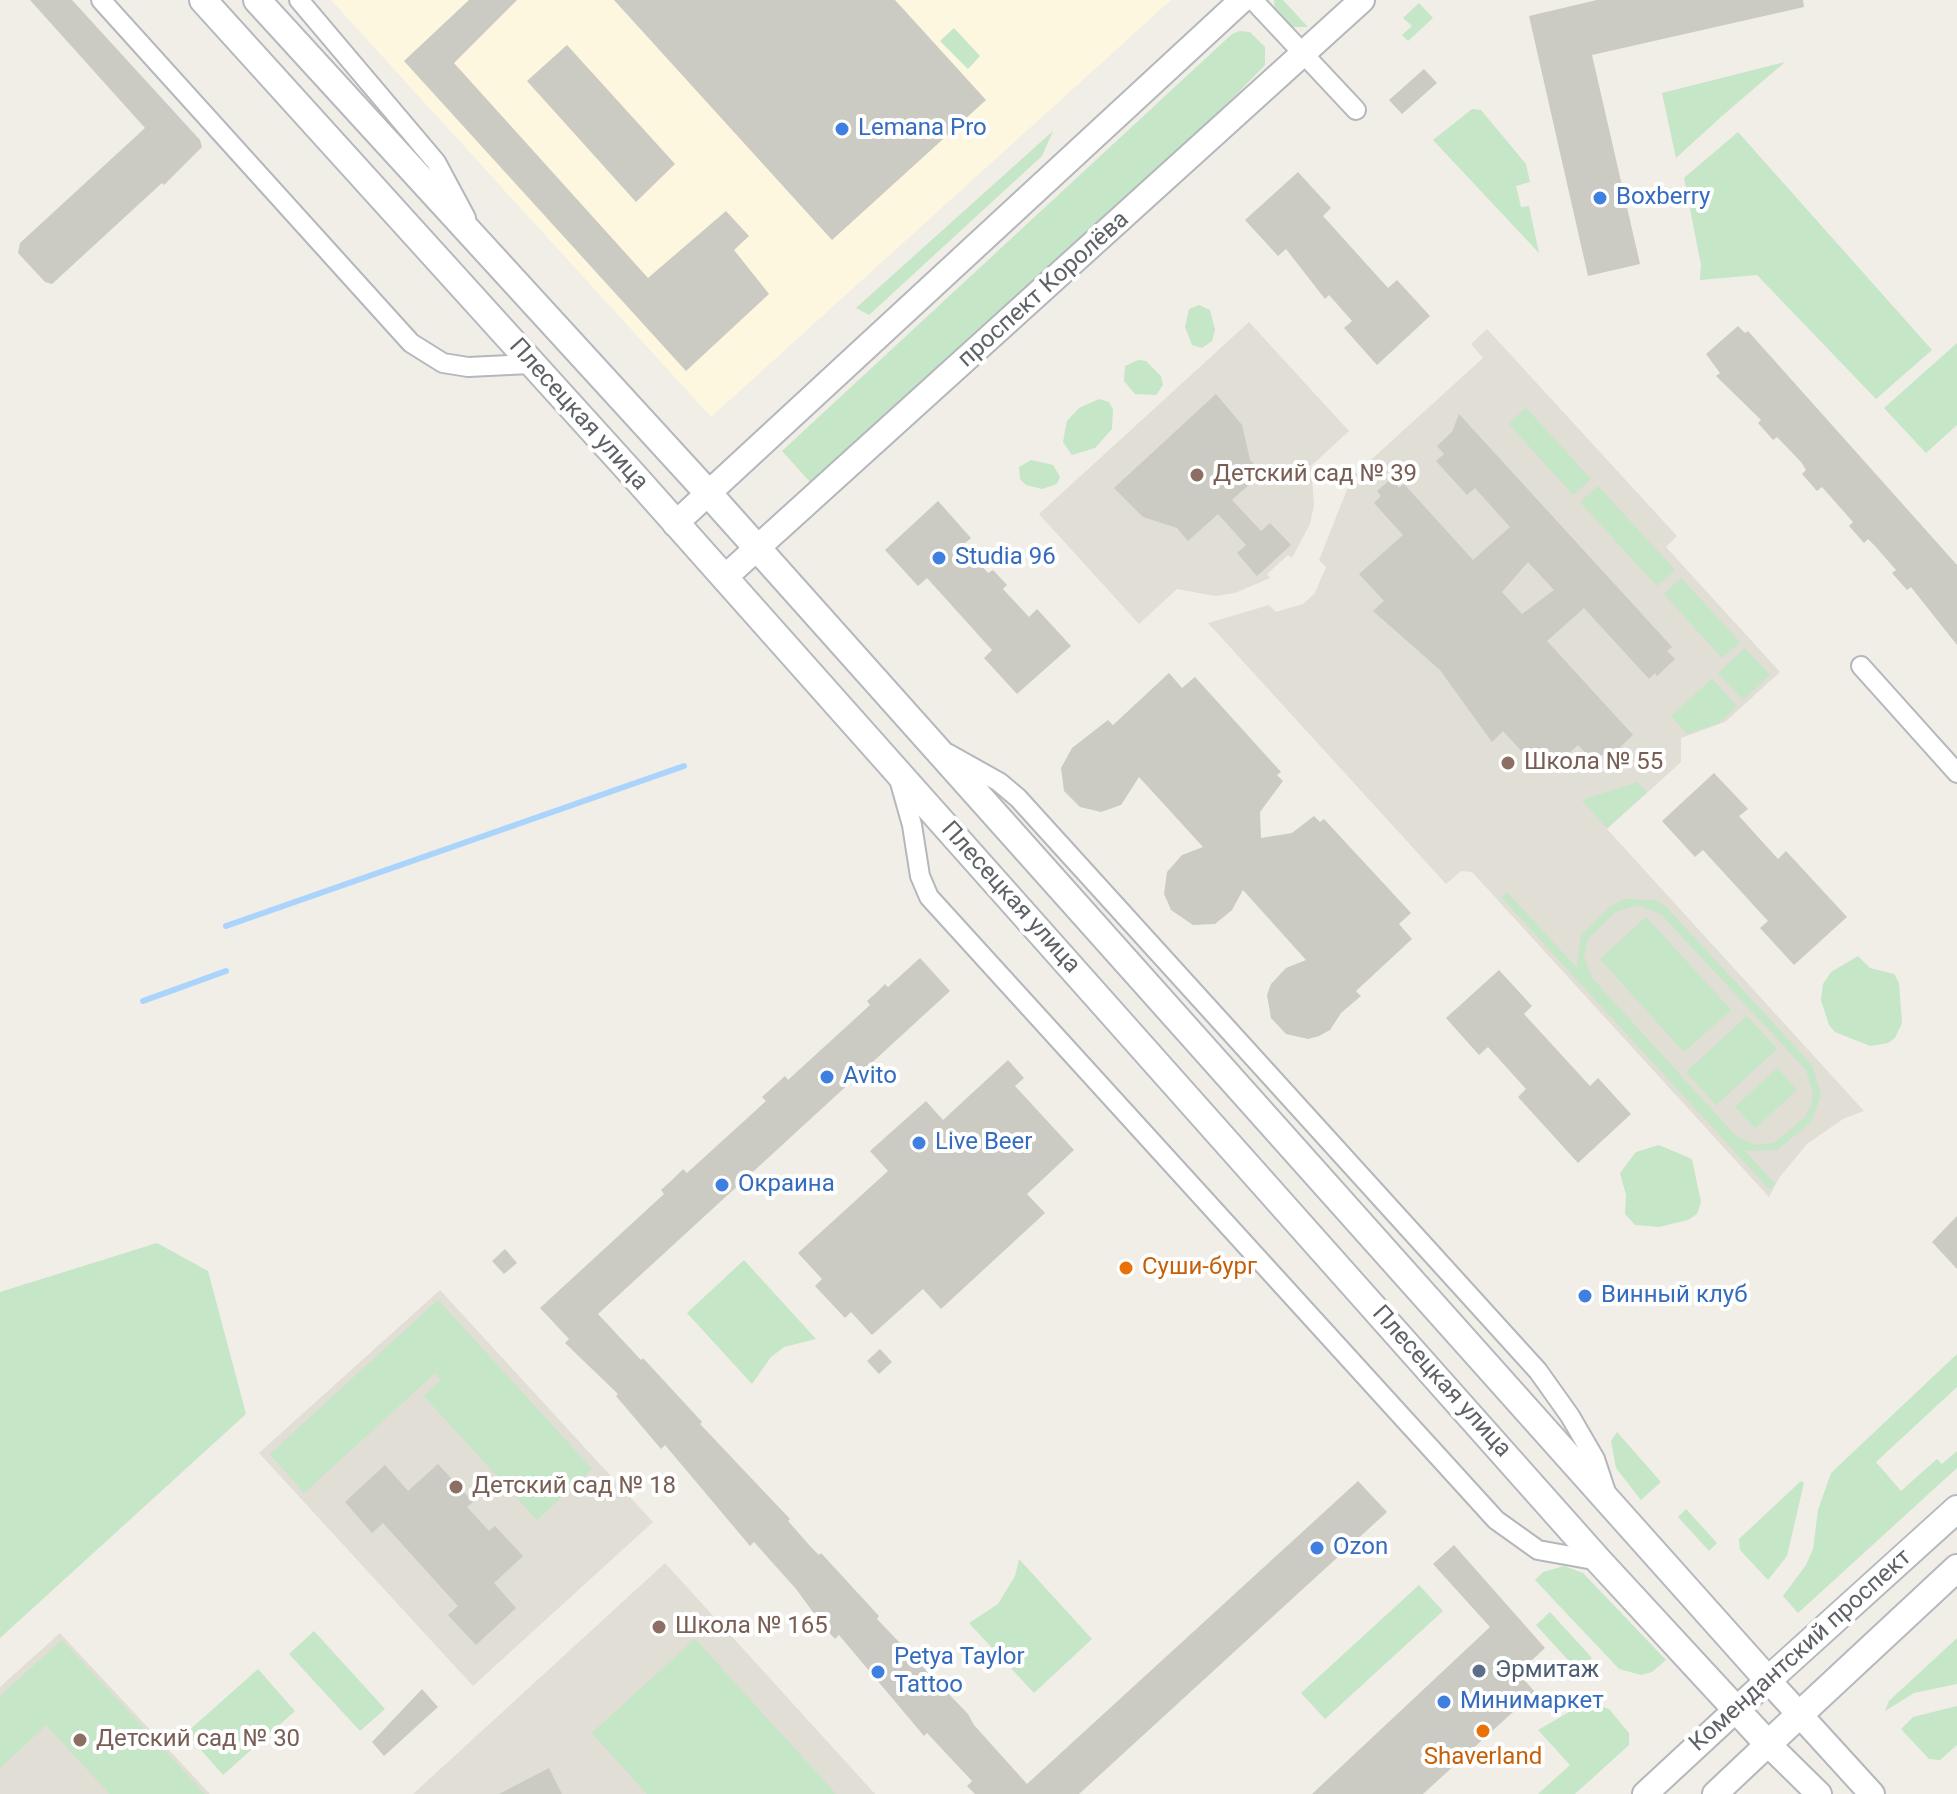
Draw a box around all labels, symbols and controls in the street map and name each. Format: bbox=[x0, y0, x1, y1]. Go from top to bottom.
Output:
place label: Lemana Pro bbox=[858, 115, 987, 143]
marker: Lemana Pro bbox=[833, 120, 851, 138]
place label: Boxberry bbox=[1616, 184, 1710, 212]
marker: Boxberry bbox=[1591, 189, 1609, 207]
street label: проспект Королёва bbox=[953, 206, 1135, 374]
street label: Плесецкая улица bbox=[502, 333, 654, 497]
place label: Детский сад № 39 bbox=[1213, 461, 1417, 489]
marker: Детский сад № 39 bbox=[1188, 466, 1206, 484]
place label: Studia 96 bbox=[955, 544, 1056, 572]
marker: Studia 96 bbox=[930, 549, 948, 567]
place label: Школа № 55 bbox=[1524, 749, 1663, 777]
marker: Школа № 55 bbox=[1499, 754, 1517, 772]
street label: Плесецкая улица bbox=[934, 816, 1086, 980]
place label: Avito bbox=[843, 1063, 897, 1091]
marker: Avito bbox=[818, 1068, 836, 1086]
place label: Live Beer bbox=[935, 1129, 1032, 1157]
marker: Live Beer bbox=[910, 1134, 928, 1152]
place label: Окраина bbox=[738, 1171, 835, 1199]
marker: Окраина bbox=[713, 1176, 731, 1194]
place label: Суши-бург bbox=[1142, 1254, 1257, 1282]
marker: Суши-бург bbox=[1117, 1259, 1135, 1277]
place label: Винный клуб bbox=[1601, 1282, 1747, 1310]
marker: Винный клуб bbox=[1576, 1287, 1594, 1305]
street label: Плесецкая улица bbox=[1365, 1300, 1517, 1464]
place label: Детский сад № 18 bbox=[472, 1473, 676, 1501]
marker: Детский сад № 18 bbox=[447, 1478, 465, 1496]
place label: Ozon bbox=[1333, 1534, 1388, 1562]
marker: Ozon bbox=[1308, 1539, 1326, 1557]
street label: Комендантский проспект bbox=[1684, 1544, 1918, 1758]
place label: Школа № 165 bbox=[675, 1613, 828, 1641]
marker: Школа № 165 bbox=[650, 1618, 668, 1636]
place label: Petya Taylor Tattoo bbox=[894, 1644, 1025, 1700]
place label: Эрмитаж bbox=[1495, 1657, 1599, 1685]
marker: Эрмитаж bbox=[1470, 1662, 1488, 1680]
marker: Petya Taylor Tattoo bbox=[869, 1663, 887, 1681]
place label: Минимаркет bbox=[1460, 1688, 1604, 1716]
marker: Минимаркет bbox=[1435, 1693, 1453, 1711]
marker: Shaverland bbox=[1474, 1722, 1492, 1740]
place label: Детский сад № 30 bbox=[96, 1726, 300, 1754]
marker: Детский сад № 30 bbox=[71, 1731, 89, 1749]
place label: Shaverland bbox=[1424, 1744, 1542, 1772]

